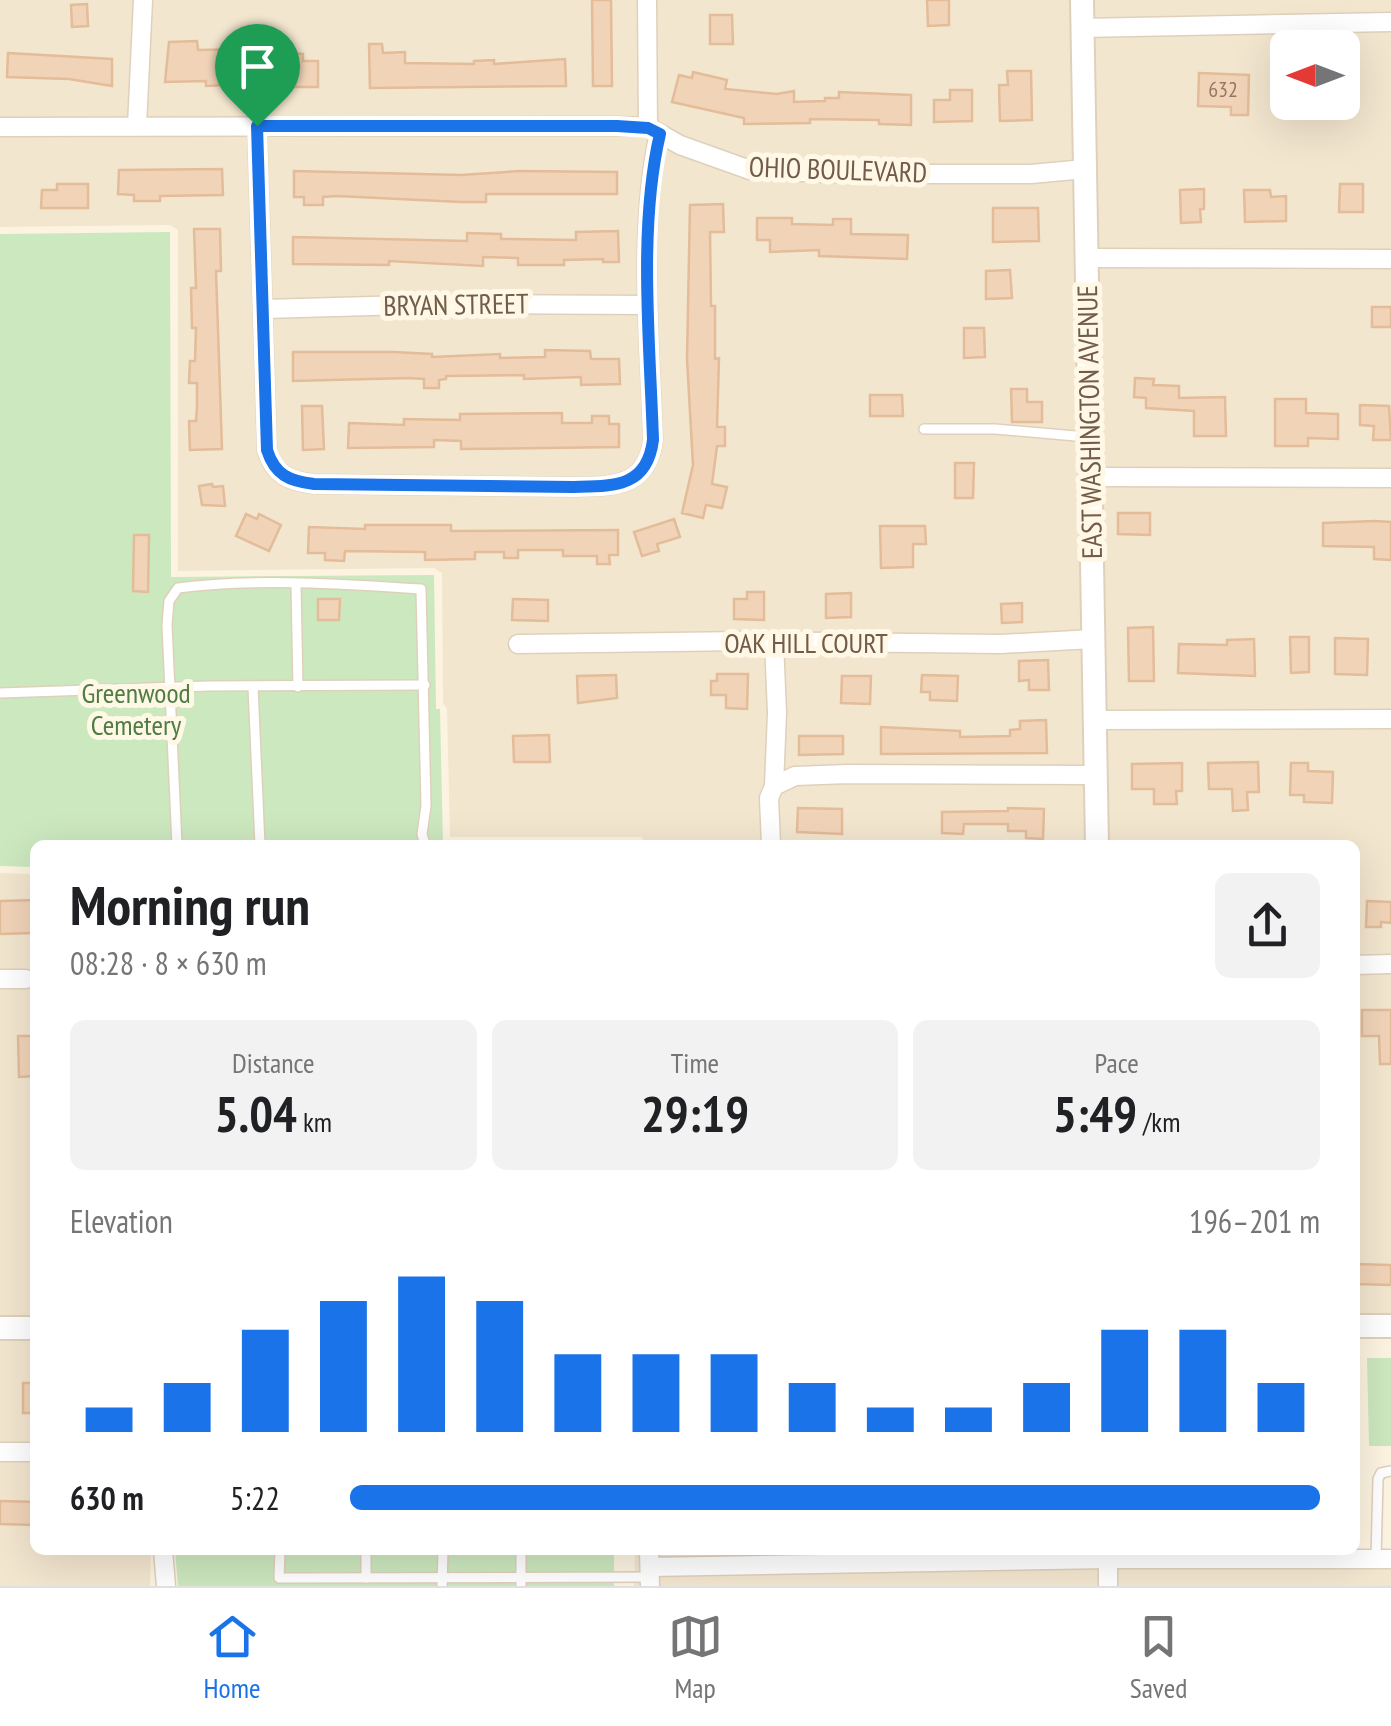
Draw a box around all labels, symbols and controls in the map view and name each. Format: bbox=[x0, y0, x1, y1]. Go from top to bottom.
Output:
pin bbox=[215, 24, 300, 127]
north arrow bbox=[1270, 30, 1360, 120]
map controls bbox=[1270, 30, 1360, 120]
icon: arrive bbox=[230, 39, 285, 94]
house number: 632 bbox=[1208, 75, 1238, 103]
street label: OHIO BOULEVARD bbox=[748, 147, 928, 191]
street label: BRYAN STREET bbox=[383, 284, 529, 324]
street label: EAST WASHINGTON AVENUE bbox=[1068, 285, 1110, 559]
street label: OAK HILL COURT bbox=[724, 624, 888, 661]
park label: Greenwood Cemetery bbox=[81, 674, 191, 743]
text: Morning run bbox=[70, 869, 310, 940]
button: share bbox=[1215, 873, 1320, 978]
text: 08:28 · 8 × 630 m bbox=[70, 942, 267, 984]
text: Distance bbox=[232, 1044, 315, 1081]
text: Time bbox=[671, 1044, 719, 1081]
text: Pace bbox=[1095, 1044, 1139, 1081]
text: 5.04 bbox=[215, 1081, 297, 1146]
text: 29:19 bbox=[641, 1081, 749, 1146]
text: 5:49 bbox=[1053, 1081, 1137, 1146]
text: km bbox=[297, 1103, 332, 1140]
text: /km bbox=[1137, 1103, 1180, 1140]
text: Elevation bbox=[70, 1200, 173, 1242]
text: 196–201 m bbox=[1189, 1200, 1320, 1242]
text: 630 m bbox=[70, 1477, 144, 1519]
text: 5:22 bbox=[230, 1477, 280, 1519]
tab: Home bbox=[204, 1609, 260, 1706]
tab: Map bbox=[668, 1609, 723, 1706]
tab: Saved bbox=[1130, 1609, 1187, 1706]

